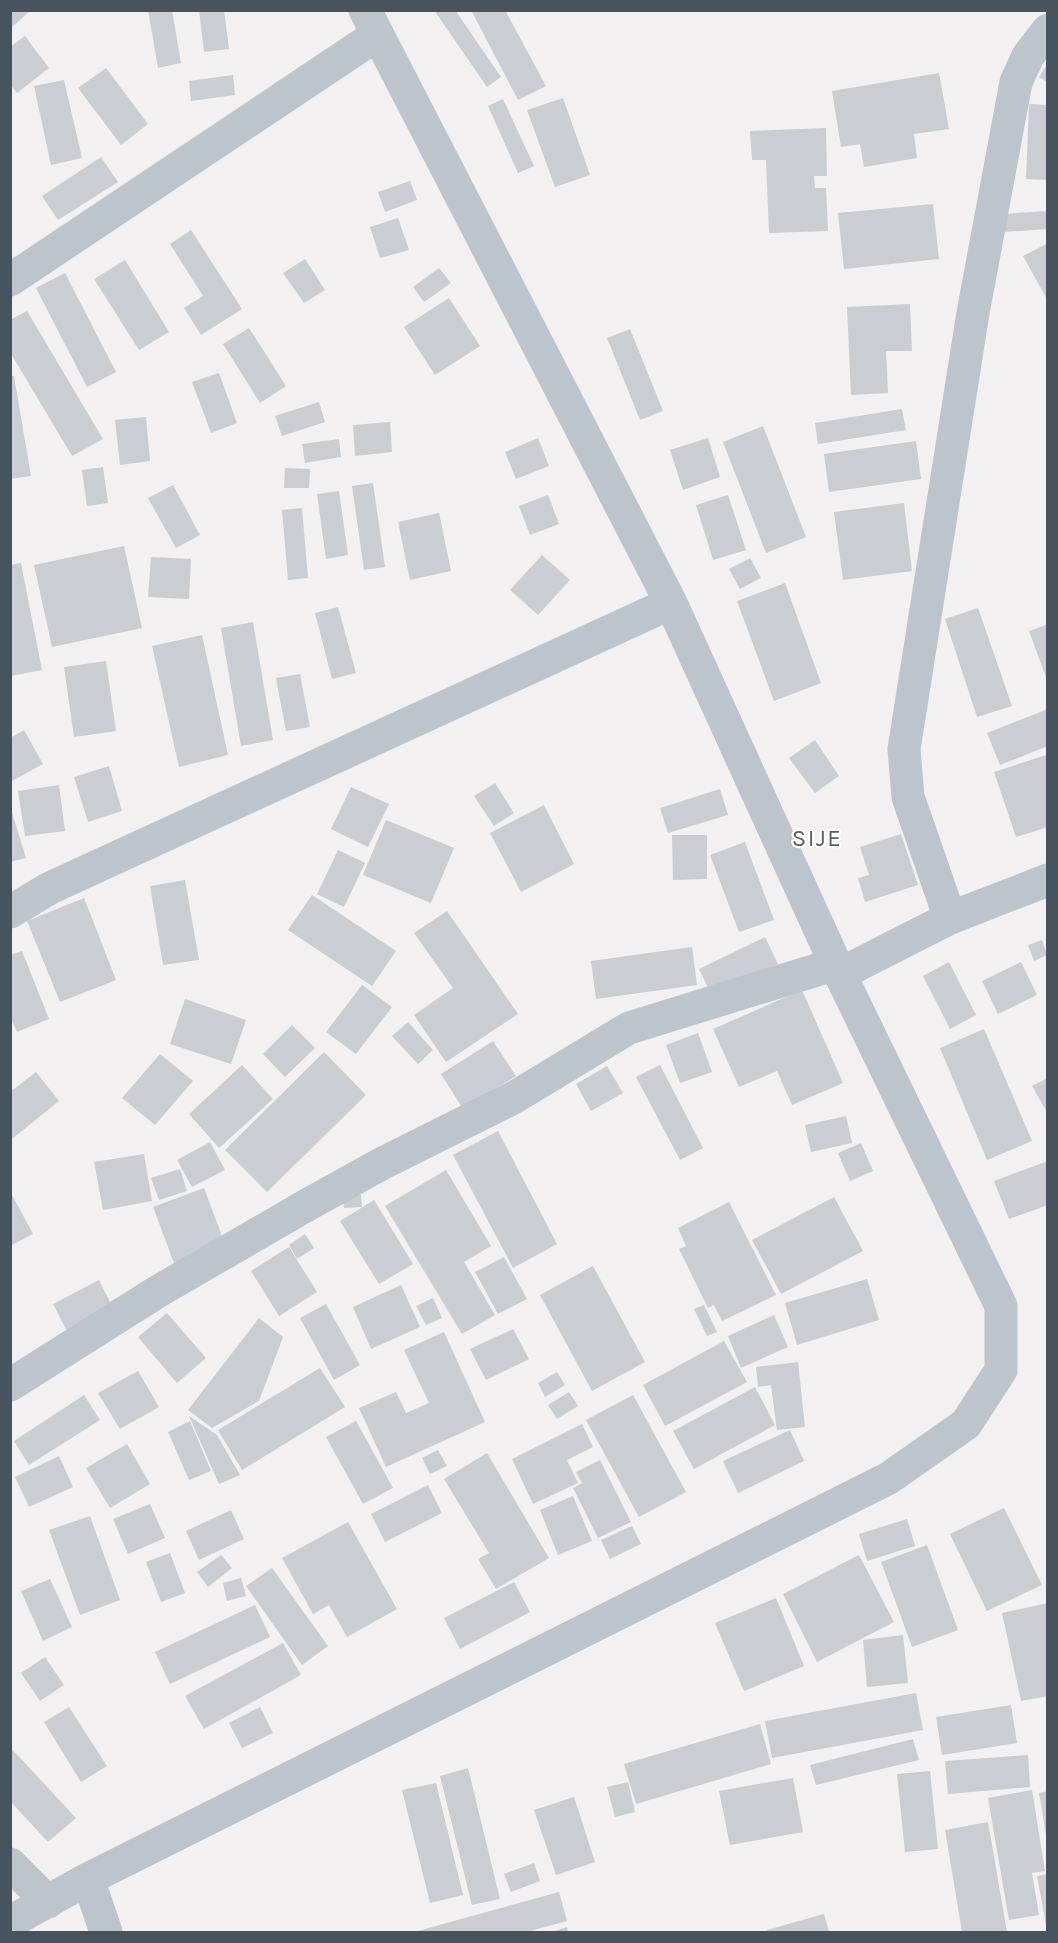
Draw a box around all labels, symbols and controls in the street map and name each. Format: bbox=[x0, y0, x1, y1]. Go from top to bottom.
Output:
district label: SIJE bbox=[792, 824, 842, 852]

